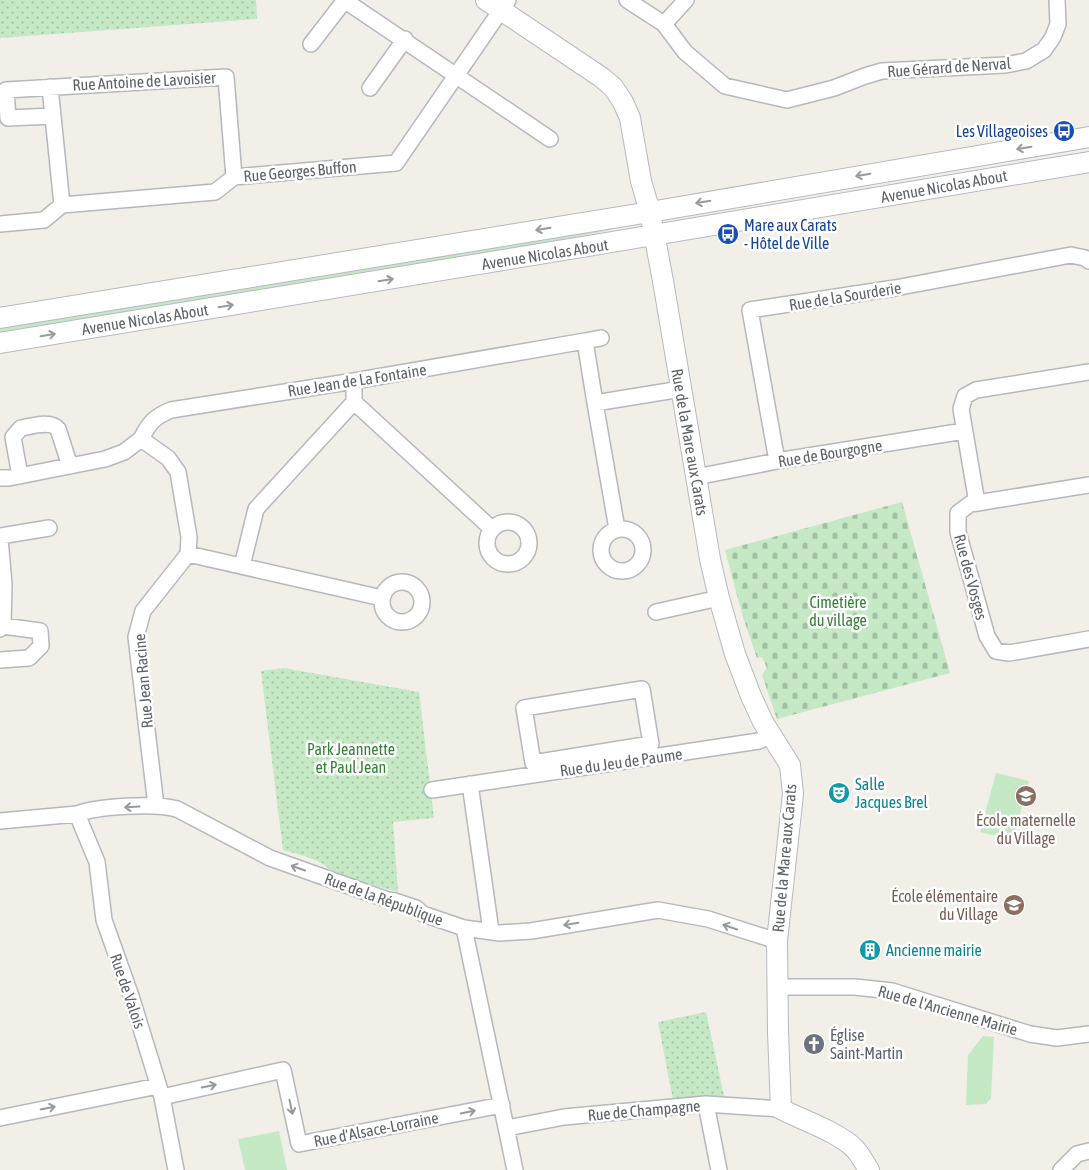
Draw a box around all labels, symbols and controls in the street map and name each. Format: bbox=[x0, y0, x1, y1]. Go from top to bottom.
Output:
street label: Rue Gérard de Nerval bbox=[887, 54, 1012, 80]
street label: Rue Antoine de Lavoisier bbox=[72, 68, 216, 94]
bus stop icon: Les Villageoises bbox=[1052, 119, 1076, 143]
place label: Les Villageoises bbox=[956, 122, 1048, 141]
one-way arrow bbox=[1016, 144, 1032, 154]
street label: Rue Georges Buffon bbox=[243, 157, 357, 186]
street label: Avenue Nicolas About bbox=[879, 166, 1009, 206]
one-way arrow bbox=[856, 171, 872, 181]
one-way arrow bbox=[696, 198, 712, 208]
place label: Mare aux Carats - Hôtel de Ville bbox=[744, 216, 837, 252]
bus stop icon: Mare aux Carats - Hôtel de Ville bbox=[716, 222, 740, 246]
one-way arrow bbox=[535, 224, 551, 234]
street label: Avenue Nicolas About bbox=[480, 235, 610, 273]
one-way arrow bbox=[378, 274, 394, 284]
street label: Rue de la Sourderie bbox=[788, 278, 902, 314]
street label: Avenue Nicolas About bbox=[80, 300, 210, 338]
one-way arrow bbox=[217, 301, 233, 311]
one-way arrow bbox=[40, 330, 56, 340]
street label: Rue Jean de La Fontaine bbox=[286, 360, 428, 400]
street label: Rue de la Mare aux Carats bbox=[668, 367, 712, 517]
street label: Rue de Bourgogne bbox=[777, 436, 884, 471]
street label: Rue des Vosges bbox=[950, 532, 991, 622]
park label: Cimetière du village bbox=[809, 593, 867, 630]
street label: Rue Jean Racine bbox=[130, 633, 156, 729]
park label: Park Jeannette et Paul Jean bbox=[307, 740, 395, 776]
street label: Rue du Jeu de Paume bbox=[559, 744, 683, 780]
place label: Salle Jacques Brel bbox=[855, 775, 928, 812]
theatre icon: Salle Jacques Brel bbox=[827, 781, 851, 805]
street label: Rue de la Mare aux Carats bbox=[769, 783, 799, 933]
school or university icon: École maternelle du Village bbox=[1014, 784, 1038, 808]
one-way arrow bbox=[125, 803, 141, 812]
place label: École maternelle du Village bbox=[976, 811, 1076, 848]
one-way arrow bbox=[291, 863, 307, 872]
street label: Rue de la République bbox=[322, 869, 446, 930]
place label: École élémentaire du Village bbox=[891, 887, 998, 924]
school or university icon: École élémentaire du Village bbox=[1002, 893, 1026, 917]
one-way arrow bbox=[563, 920, 579, 930]
one-way arrow bbox=[723, 922, 739, 931]
building icon: Ancienne mairie bbox=[858, 938, 882, 962]
place label: Ancienne mairie bbox=[886, 941, 982, 959]
street label: Rue de Valois bbox=[107, 951, 149, 1031]
street label: Rue de l'Ancienne Mairie bbox=[876, 981, 1020, 1039]
place label: Église Saint-Martin bbox=[830, 1026, 903, 1062]
church icon: Église Saint-Martin bbox=[802, 1032, 826, 1056]
one-way arrow bbox=[201, 1081, 217, 1091]
street label: Rue de Champagne bbox=[587, 1096, 701, 1125]
one-way arrow bbox=[287, 1098, 297, 1114]
one-way arrow bbox=[39, 1103, 55, 1113]
one-way arrow bbox=[459, 1106, 475, 1116]
street label: Rue d'Alsace-Lorraine bbox=[312, 1108, 440, 1150]

